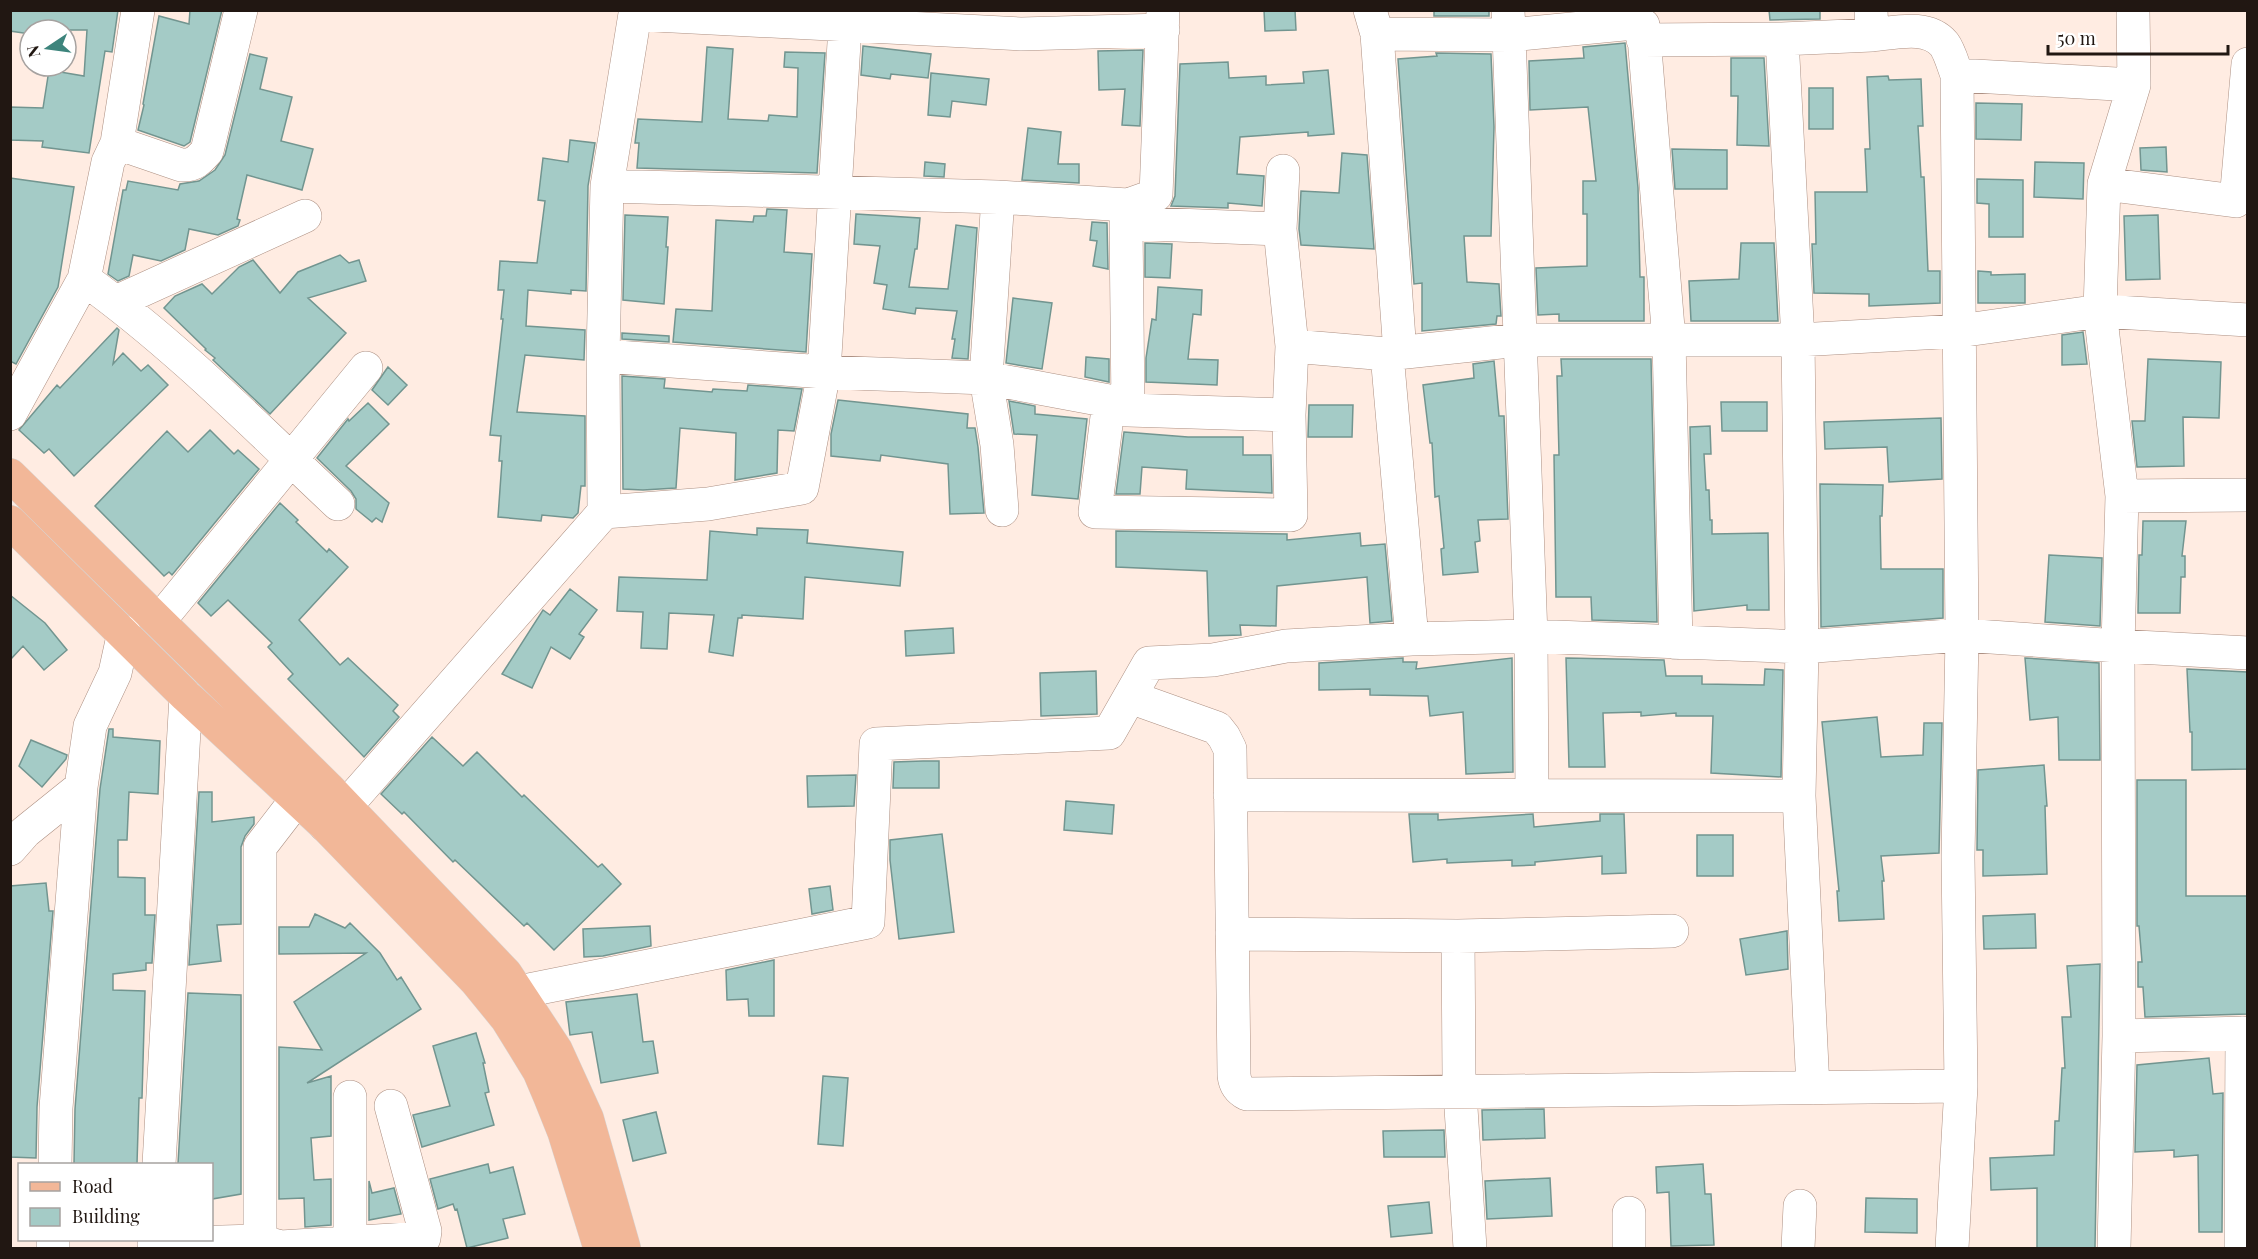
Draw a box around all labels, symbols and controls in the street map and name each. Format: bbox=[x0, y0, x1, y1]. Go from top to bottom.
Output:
north arrow bbox=[18, 18, 78, 78]
scale bar bbox=[2048, 18, 2228, 56]
text: 50 m bbox=[2057, 26, 2096, 50]
text: N bbox=[21, 43, 44, 59]
legend bbox=[18, 1163, 213, 1241]
text: Road bbox=[72, 1174, 113, 1198]
text: Building bbox=[72, 1204, 140, 1228]

